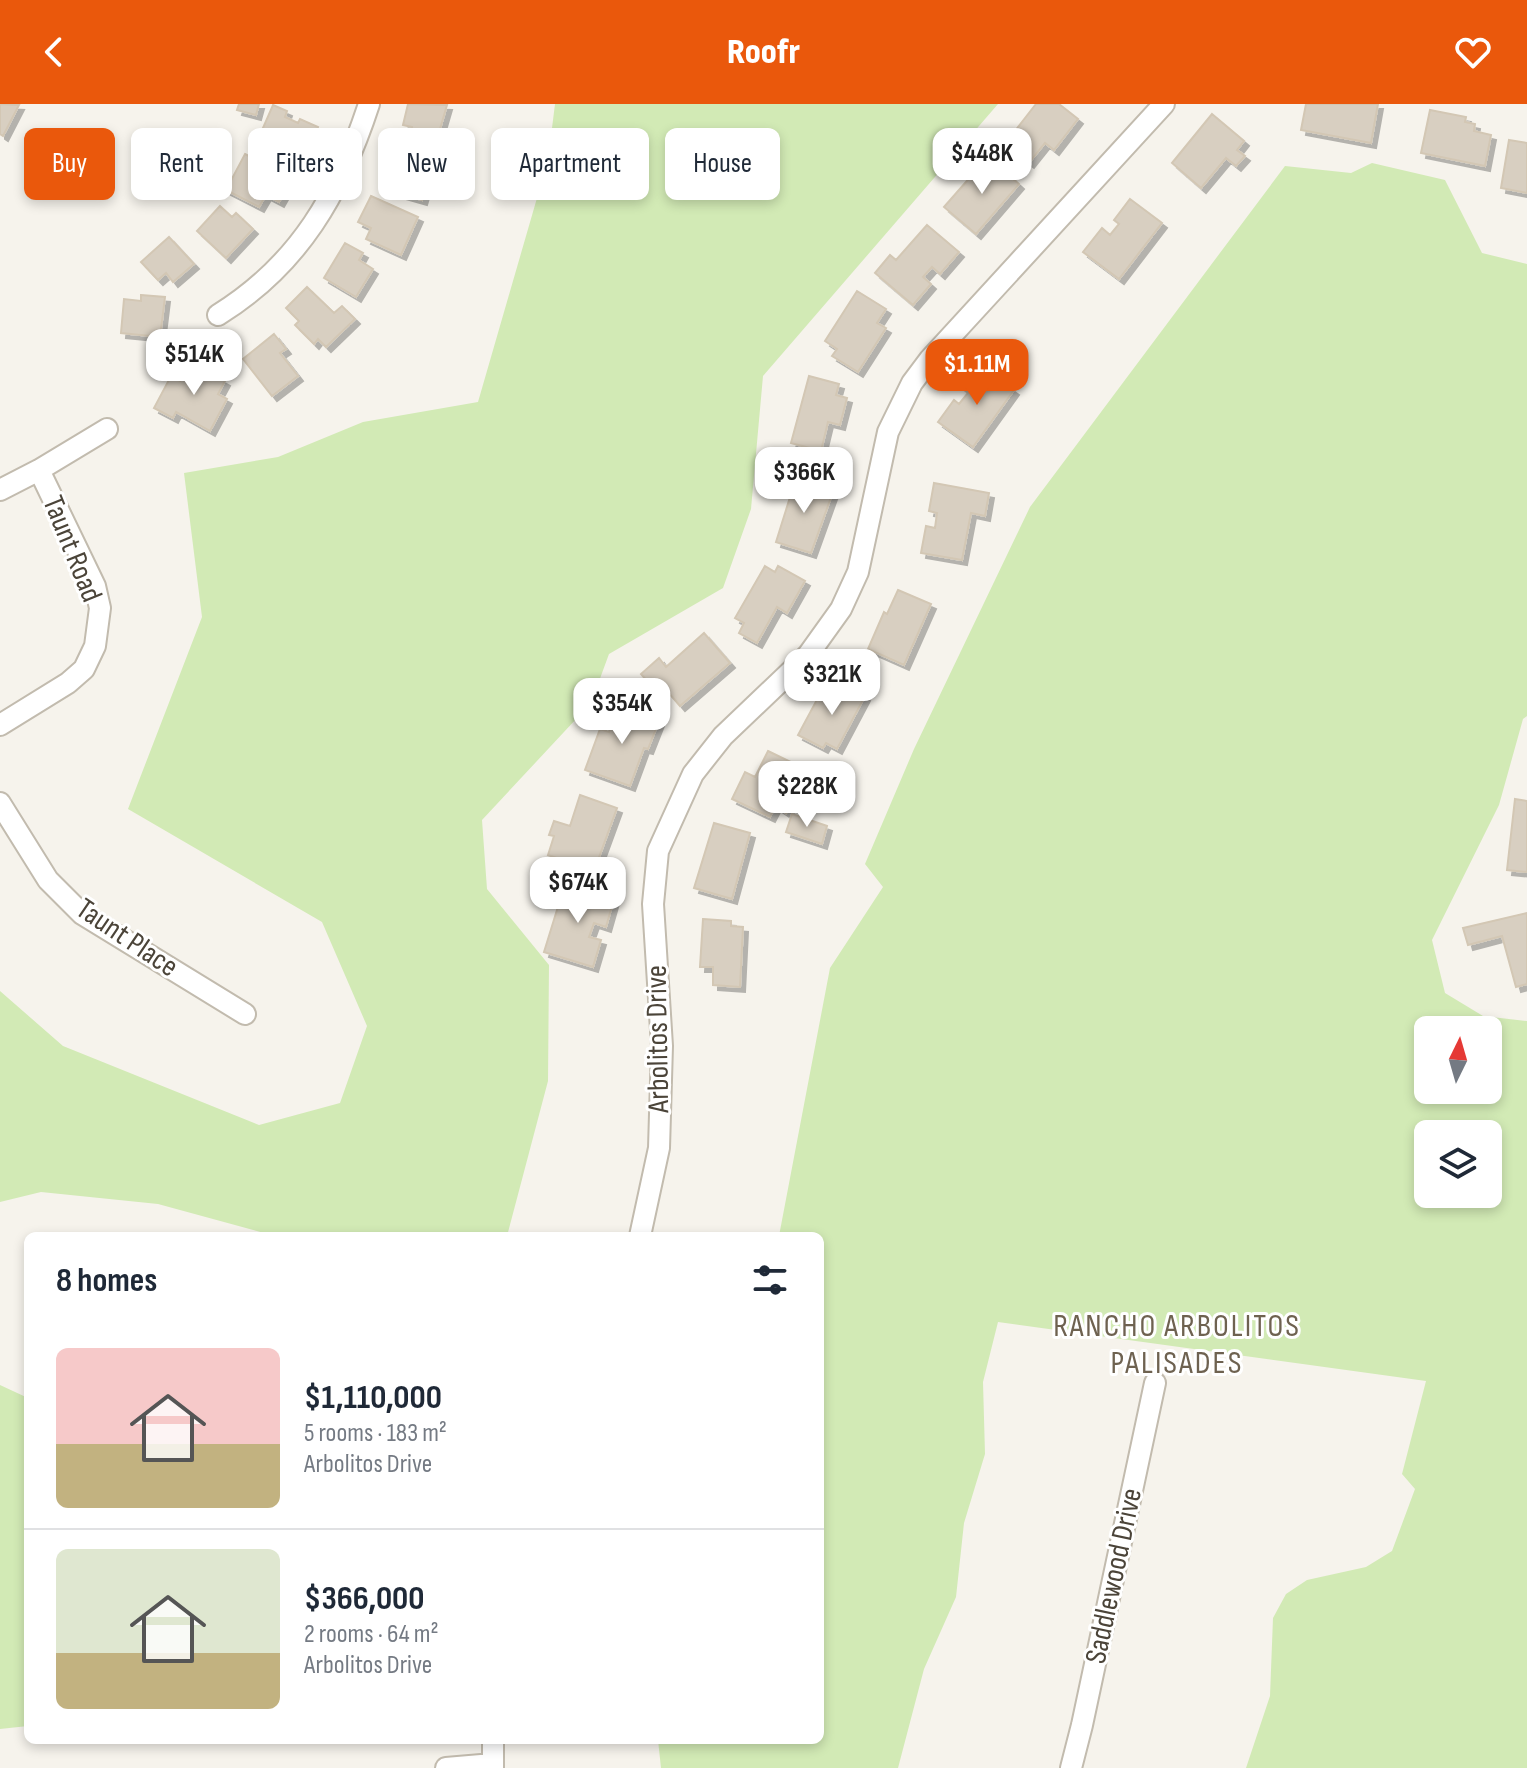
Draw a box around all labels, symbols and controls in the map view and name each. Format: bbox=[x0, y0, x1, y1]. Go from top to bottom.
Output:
icon: back bbox=[32, 30, 76, 74]
icon: heart bbox=[1451, 30, 1495, 74]
text: Roofr bbox=[727, 31, 800, 74]
chip: Buy bbox=[24, 128, 115, 200]
chip: Rent bbox=[131, 128, 232, 200]
chip: Filters bbox=[248, 128, 362, 200]
chip: New bbox=[378, 128, 475, 200]
chip: Apartment bbox=[491, 128, 649, 200]
chip: House bbox=[665, 128, 780, 200]
pin: $448K bbox=[926, 128, 1038, 196]
text: $448K bbox=[951, 138, 1013, 169]
pin: $514K bbox=[138, 329, 250, 397]
text: $514K bbox=[164, 339, 224, 370]
pin: $1.11M bbox=[912, 339, 1042, 407]
text: $1.11M bbox=[943, 349, 1011, 380]
pin: $366K bbox=[748, 447, 860, 515]
text: $366K bbox=[773, 457, 835, 488]
street label: Taunt Road bbox=[34, 491, 110, 607]
pin: $321K bbox=[776, 649, 888, 717]
text: $321K bbox=[802, 659, 862, 690]
pin: $354K bbox=[566, 678, 678, 746]
text: $354K bbox=[591, 688, 653, 719]
pin: $228K bbox=[751, 761, 863, 829]
text: $228K bbox=[776, 771, 838, 802]
pin: $674K bbox=[522, 857, 634, 925]
text: $674K bbox=[548, 867, 608, 898]
street label: Taunt Place bbox=[69, 891, 185, 985]
street label: Arbolitos Drive bbox=[639, 965, 677, 1114]
north arrow bbox=[1414, 1016, 1502, 1104]
map controls bbox=[1414, 1016, 1502, 1208]
button: layers bbox=[1414, 1120, 1502, 1208]
icon: filters bbox=[748, 1258, 792, 1302]
text: 8 homes bbox=[56, 1260, 157, 1301]
district label: RANCHO ARBOLITOS PALISADES bbox=[1053, 1307, 1301, 1383]
text: $1,110,000 bbox=[304, 1377, 442, 1418]
icon: home bbox=[120, 1380, 216, 1476]
text: 5 rooms · 183 m² bbox=[304, 1418, 447, 1449]
text: Arbolitos Drive bbox=[304, 1449, 432, 1480]
street label: Saddlewood Drive bbox=[1078, 1485, 1150, 1667]
text: $366,000 bbox=[304, 1578, 424, 1619]
icon: home bbox=[120, 1581, 216, 1677]
text: 2 rooms · 64 m² bbox=[304, 1619, 439, 1650]
text: Arbolitos Drive bbox=[304, 1650, 432, 1681]

